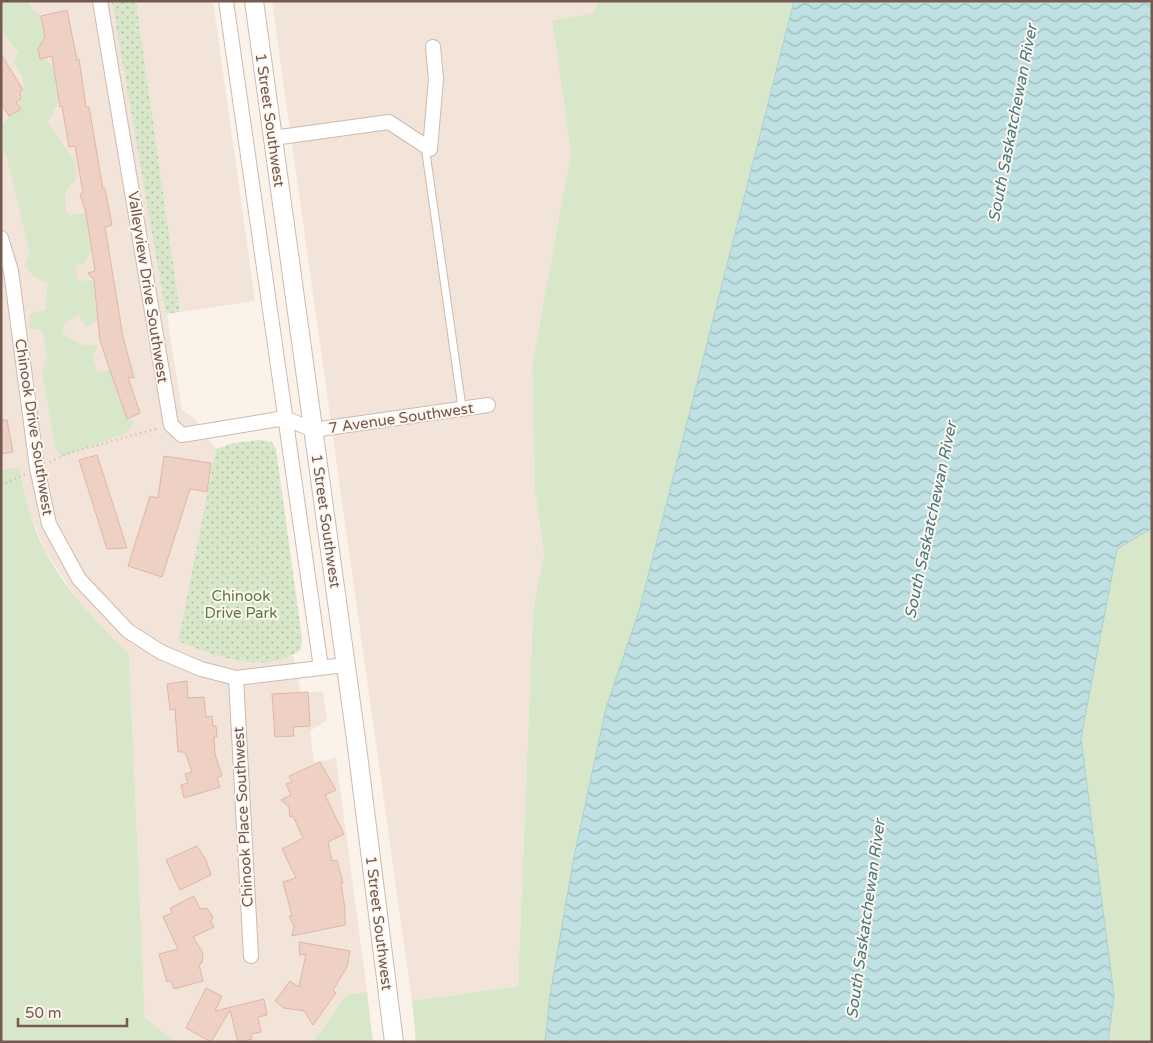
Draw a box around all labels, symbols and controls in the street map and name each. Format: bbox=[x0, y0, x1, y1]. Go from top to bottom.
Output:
water label: South Saskatchewan River bbox=[984, 21, 1042, 224]
street label: 1 Street Southwest bbox=[252, 52, 288, 189]
street label: Valleyview Drive Southwest bbox=[124, 190, 172, 384]
street label: Chinook Drive Southwest bbox=[11, 337, 57, 517]
street label: 7 Avenue Southwest bbox=[327, 399, 475, 437]
water label: South Saskatchewan River bbox=[900, 418, 962, 621]
street label: 1 Street Southwest bbox=[308, 453, 344, 590]
park label: Chinook Drive Park bbox=[205, 587, 277, 622]
street label: Chinook Place Southwest bbox=[229, 726, 257, 908]
water label: South Saskatchewan River bbox=[842, 816, 890, 1020]
street label: 1 Street Southwest bbox=[362, 855, 396, 992]
scale bar bbox=[18, 996, 126, 1028]
text: 50 m bbox=[25, 1004, 62, 1022]

